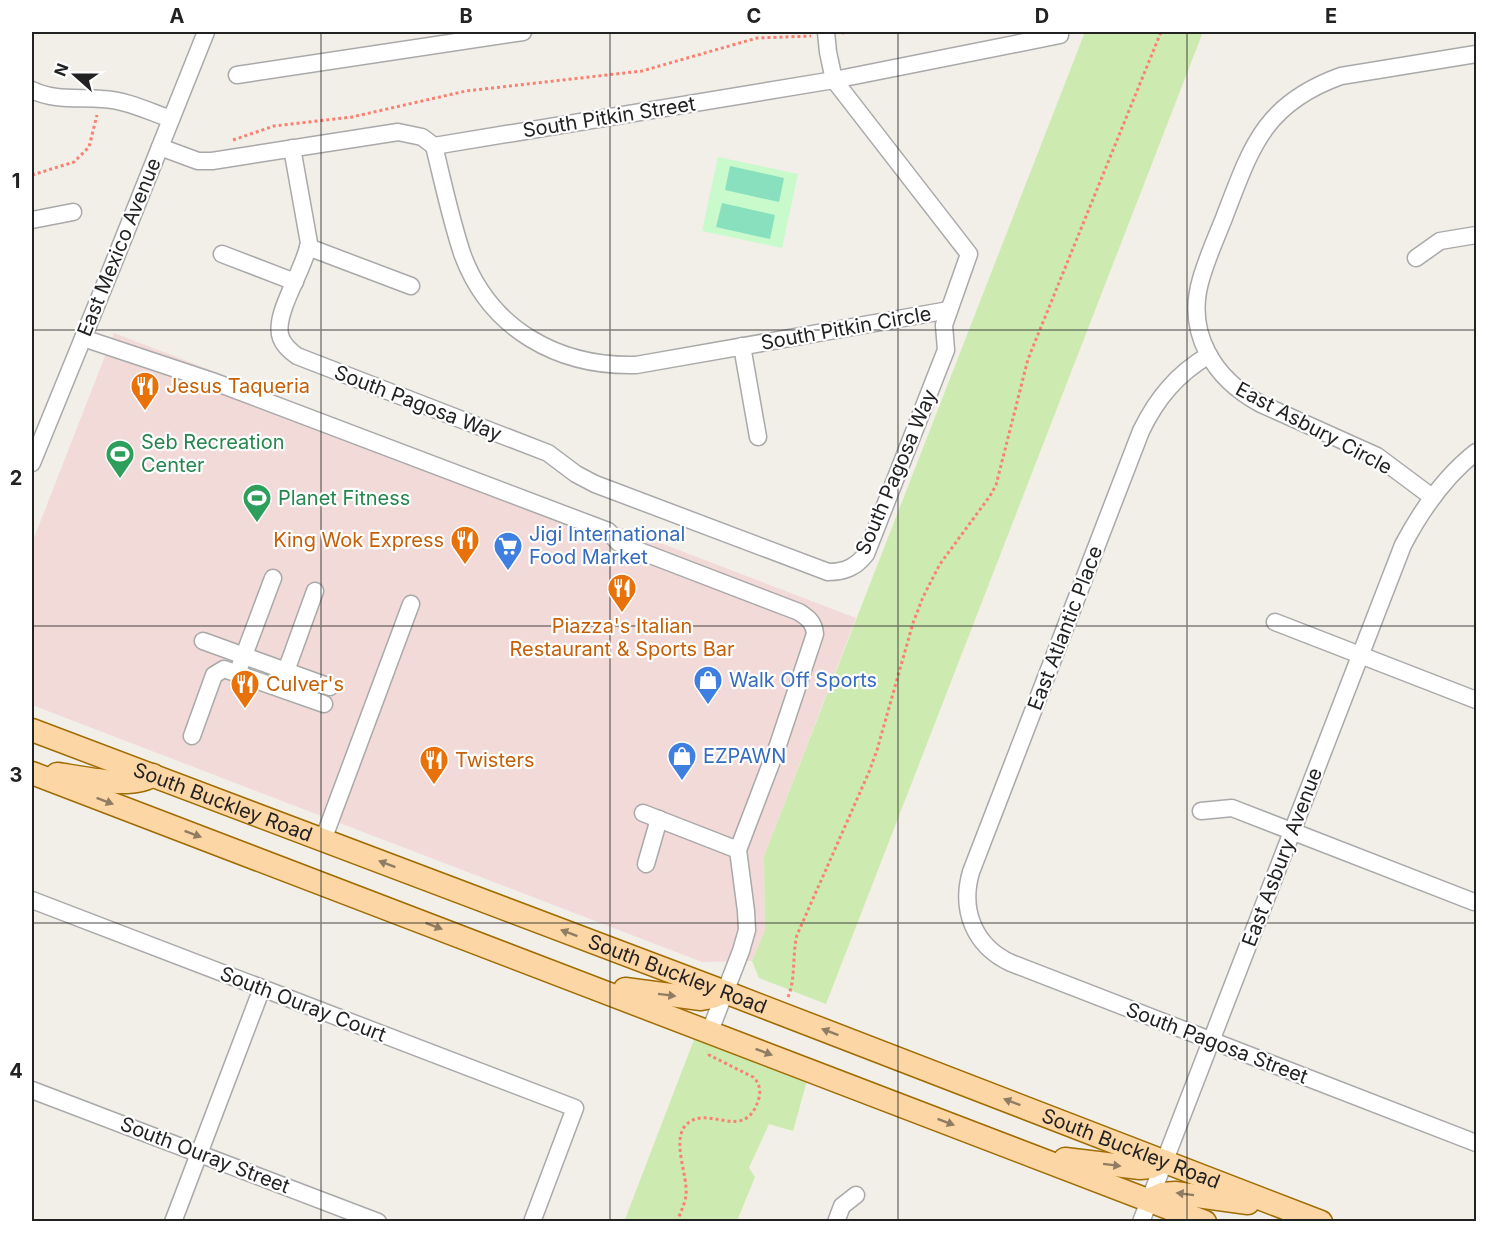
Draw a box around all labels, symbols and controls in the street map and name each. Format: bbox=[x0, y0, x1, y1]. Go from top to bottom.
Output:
text: A bbox=[170, 4, 185, 28]
text: B bbox=[459, 4, 473, 28]
text: C bbox=[747, 4, 761, 28]
text: D bbox=[1035, 4, 1049, 28]
text: E bbox=[1325, 4, 1337, 28]
north arrow bbox=[45, 45, 105, 105]
text: N bbox=[49, 60, 73, 79]
street label: South Pitkin Street bbox=[521, 91, 697, 143]
street label: East Mexico Avenue bbox=[72, 154, 166, 340]
text: 1 bbox=[12, 169, 20, 193]
street label: South Pitkin Circle bbox=[759, 301, 933, 355]
street label: South Pagosa Way bbox=[331, 360, 505, 446]
restaurant icon: Jesus Taqueria bbox=[129, 370, 161, 412]
place label: Jesus Taqueria bbox=[166, 374, 310, 398]
street label: East Asbury Circle bbox=[1232, 377, 1396, 479]
street label: South Pagosa Way bbox=[850, 386, 942, 558]
place label: Seb Recreation Center bbox=[141, 430, 285, 477]
sports icon: Seb Recreation Center bbox=[104, 438, 136, 480]
text: 2 bbox=[10, 466, 22, 490]
sports icon: Planet Fitness bbox=[241, 482, 273, 524]
place label: Planet Fitness bbox=[278, 486, 410, 510]
place label: Jigi International Food Market bbox=[529, 522, 685, 569]
restaurant icon: King Wok Express bbox=[449, 524, 481, 566]
place label: King Wok Express bbox=[273, 528, 444, 552]
supermarket icon: Jigi International Food Market bbox=[492, 530, 524, 572]
street label: East Atlantic Place bbox=[1023, 542, 1107, 714]
restaurant icon: Piazza's Italian Restaurant & Sports Bar bbox=[606, 572, 638, 614]
place label: Piazza's Italian Restaurant & Sports Bar bbox=[509, 614, 735, 661]
shop icon: Walk Off Sports bbox=[692, 664, 724, 706]
restaurant icon: Culver's bbox=[229, 668, 261, 710]
place label: Walk Off Sports bbox=[729, 668, 877, 692]
place label: Culver's bbox=[266, 672, 344, 696]
shop icon: EZPAWN bbox=[666, 740, 698, 782]
restaurant icon: Twisters bbox=[418, 744, 450, 786]
place label: EZPAWN bbox=[703, 744, 786, 768]
place label: Twisters bbox=[455, 748, 535, 772]
street label: South Buckley Road bbox=[130, 757, 316, 847]
text: 3 bbox=[10, 763, 22, 787]
street label: East Asbury Avenue bbox=[1237, 764, 1327, 950]
one-way arrow bbox=[96, 796, 114, 806]
one-way arrow bbox=[184, 830, 202, 839]
one-way arrow bbox=[378, 858, 396, 868]
one-way arrow bbox=[425, 922, 443, 931]
one-way arrow bbox=[560, 927, 578, 937]
street label: South Buckley Road bbox=[585, 929, 770, 1019]
street label: South Ouray Court bbox=[217, 961, 390, 1047]
one-way arrow bbox=[657, 990, 676, 999]
street label: South Pagosa Street bbox=[1123, 997, 1312, 1089]
one-way arrow bbox=[821, 1027, 839, 1036]
one-way arrow bbox=[755, 1048, 773, 1057]
text: 4 bbox=[9, 1059, 23, 1083]
one-way arrow bbox=[1003, 1097, 1021, 1106]
street label: South Buckley Road bbox=[1038, 1103, 1224, 1194]
street label: South Ouray Street bbox=[117, 1112, 294, 1199]
one-way arrow bbox=[937, 1118, 955, 1127]
one-way arrow bbox=[1103, 1160, 1122, 1170]
one-way arrow bbox=[1176, 1190, 1195, 1199]

